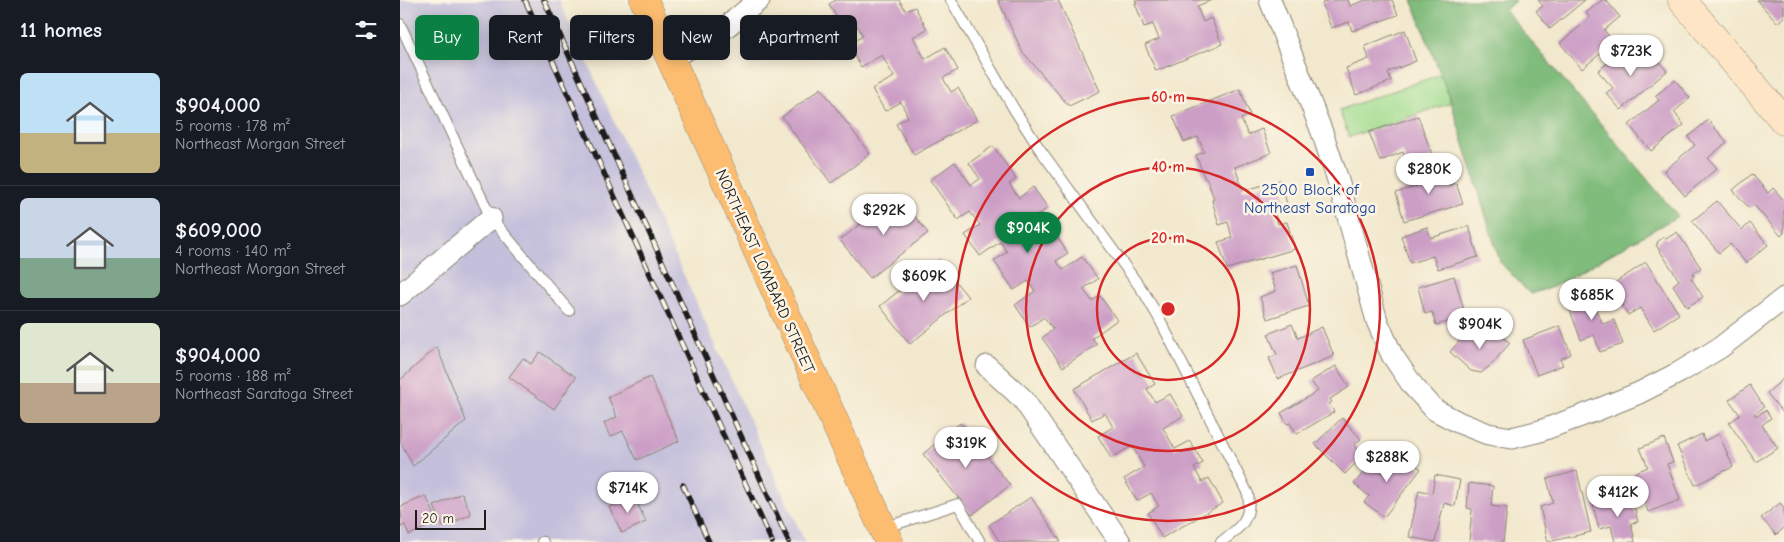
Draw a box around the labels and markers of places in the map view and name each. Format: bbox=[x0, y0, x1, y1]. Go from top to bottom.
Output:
pin: $723K bbox=[1596, 34, 1666, 77]
pin: $280K bbox=[1394, 152, 1464, 195]
marker: 2500 Block of Northeast Saratoga bbox=[1304, 166, 1316, 178]
place label: 2500 Block of Northeast Saratoga bbox=[1244, 181, 1376, 217]
pin: $292K bbox=[849, 194, 919, 236]
pin: $904K bbox=[993, 212, 1063, 254]
pin: $609K bbox=[889, 260, 959, 302]
pin: $685K bbox=[1557, 278, 1627, 321]
centre of rings bbox=[1159, 300, 1177, 318]
pin: $904K bbox=[1445, 308, 1515, 350]
pin: $319K bbox=[931, 426, 1001, 469]
pin: $288K bbox=[1352, 440, 1422, 483]
pin: $714K bbox=[593, 472, 663, 514]
pin: $412K bbox=[1583, 476, 1653, 518]

